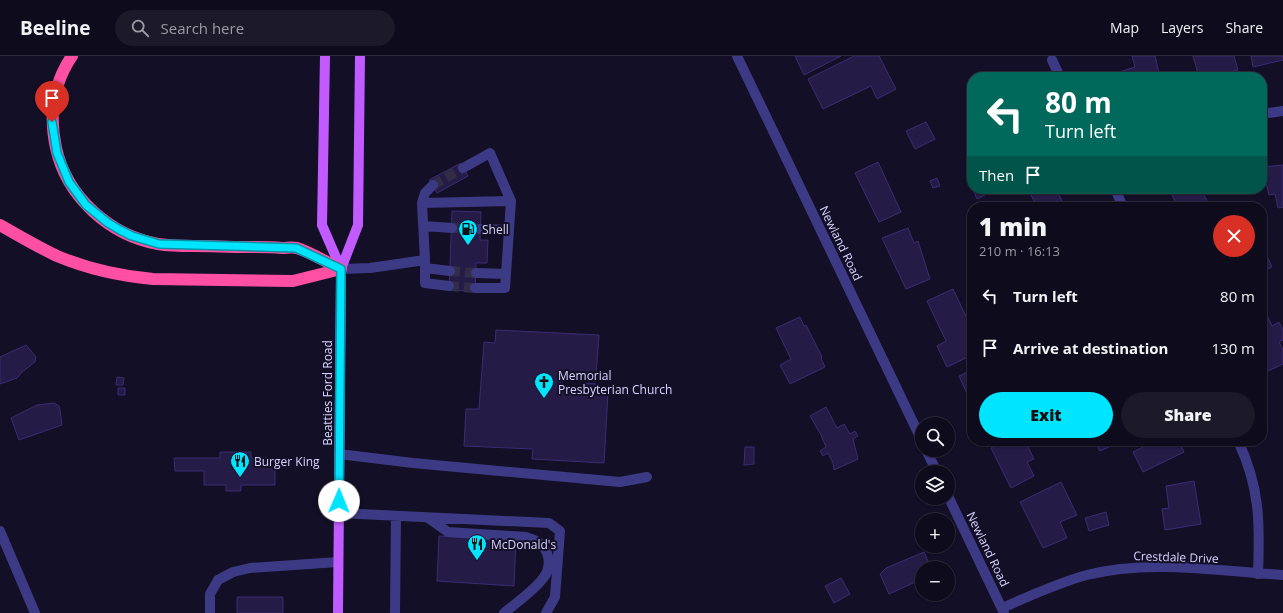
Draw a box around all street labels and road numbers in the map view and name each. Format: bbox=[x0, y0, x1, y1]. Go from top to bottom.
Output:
street label: Newland Road bbox=[816, 203, 866, 283]
street label: Beatties Ford Road bbox=[319, 340, 336, 446]
street label: Newland Road bbox=[963, 509, 1013, 589]
street label: Crestdale Drive bbox=[1133, 547, 1219, 567]

